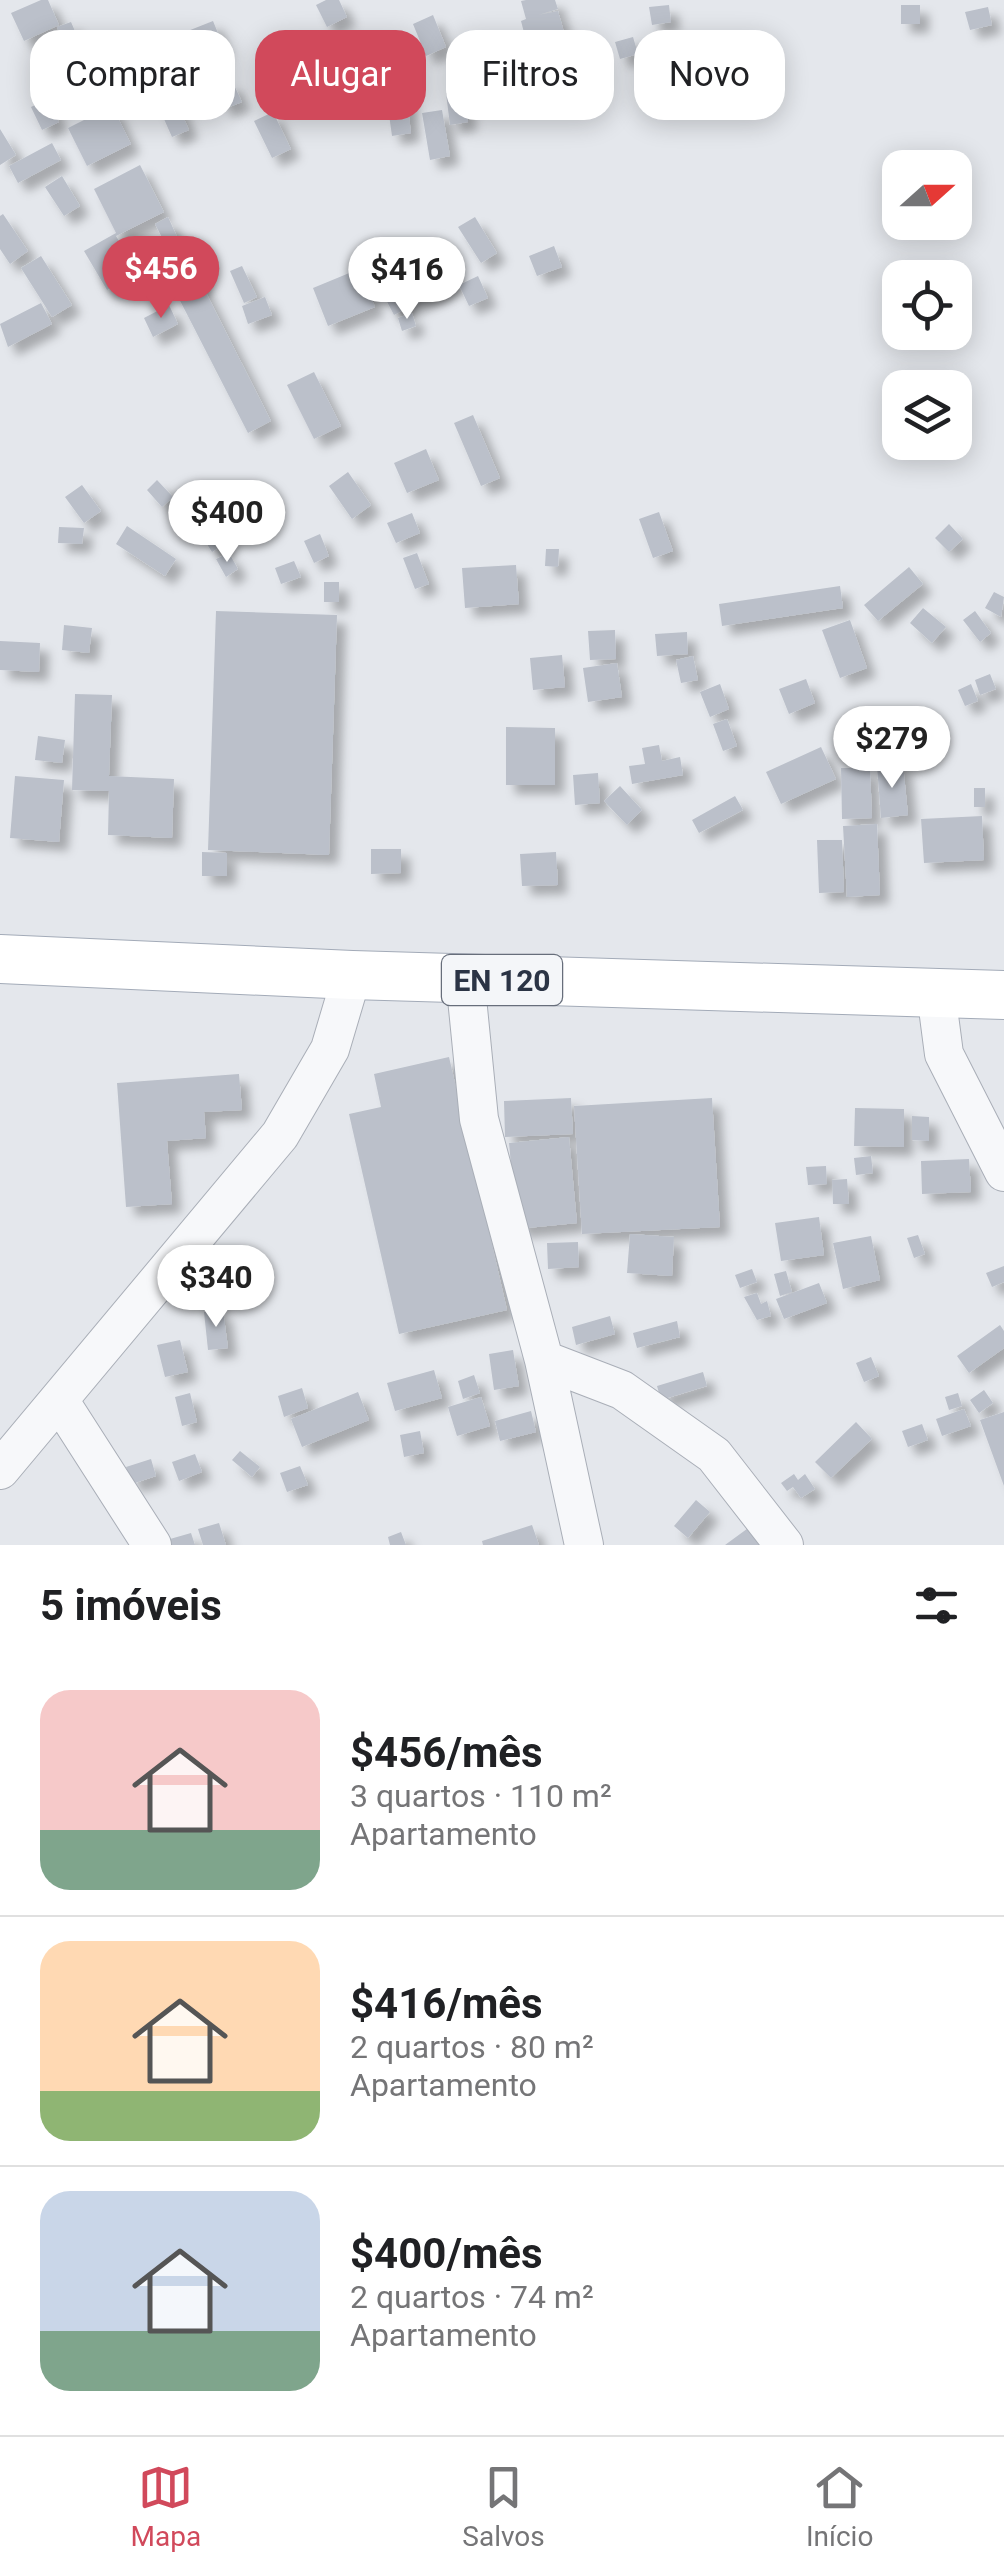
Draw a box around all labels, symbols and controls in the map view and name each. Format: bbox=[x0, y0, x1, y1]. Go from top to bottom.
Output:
chip: Comprar bbox=[30, 30, 235, 120]
chip: Alugar bbox=[255, 30, 426, 120]
chip: Filtros bbox=[446, 30, 614, 120]
chip: Novo bbox=[634, 30, 785, 120]
north arrow bbox=[882, 150, 972, 240]
map controls bbox=[882, 150, 972, 460]
pin: $456 bbox=[102, 236, 220, 321]
pin: $416 bbox=[348, 237, 466, 322]
text: $456 bbox=[124, 249, 198, 287]
text: $416 bbox=[370, 250, 444, 288]
button: locate bbox=[882, 260, 972, 350]
button: layers bbox=[882, 370, 972, 460]
pin: $400 bbox=[168, 480, 286, 565]
text: $400 bbox=[190, 493, 264, 531]
pin: $279 bbox=[833, 706, 951, 791]
text: $279 bbox=[855, 719, 929, 757]
road number: EN 120 bbox=[442, 955, 562, 1005]
pin: $340 bbox=[157, 1245, 275, 1330]
text: $340 bbox=[179, 1258, 253, 1296]
icon: filters bbox=[909, 1578, 964, 1633]
text: 5 imóveis bbox=[40, 1581, 222, 1630]
text: $456/mês bbox=[350, 1728, 543, 1777]
icon: home bbox=[120, 1730, 240, 1850]
text: 3 quartos · 110 m² bbox=[350, 1777, 612, 1815]
text: Apartamento bbox=[350, 1815, 537, 1853]
text: $416/mês bbox=[350, 1979, 543, 2028]
icon: home bbox=[120, 1981, 240, 2101]
text: 2 quartos · 80 m² bbox=[350, 2028, 594, 2066]
text: Apartamento bbox=[350, 2066, 537, 2104]
text: $400/mês bbox=[350, 2229, 543, 2278]
icon: home bbox=[120, 2231, 240, 2351]
text: 2 quartos · 74 m² bbox=[350, 2278, 594, 2316]
text: Apartamento bbox=[350, 2316, 537, 2354]
tab: Mapa bbox=[131, 2460, 201, 2553]
tab: Salvos bbox=[462, 2460, 545, 2553]
tab: Início bbox=[806, 2460, 873, 2553]

